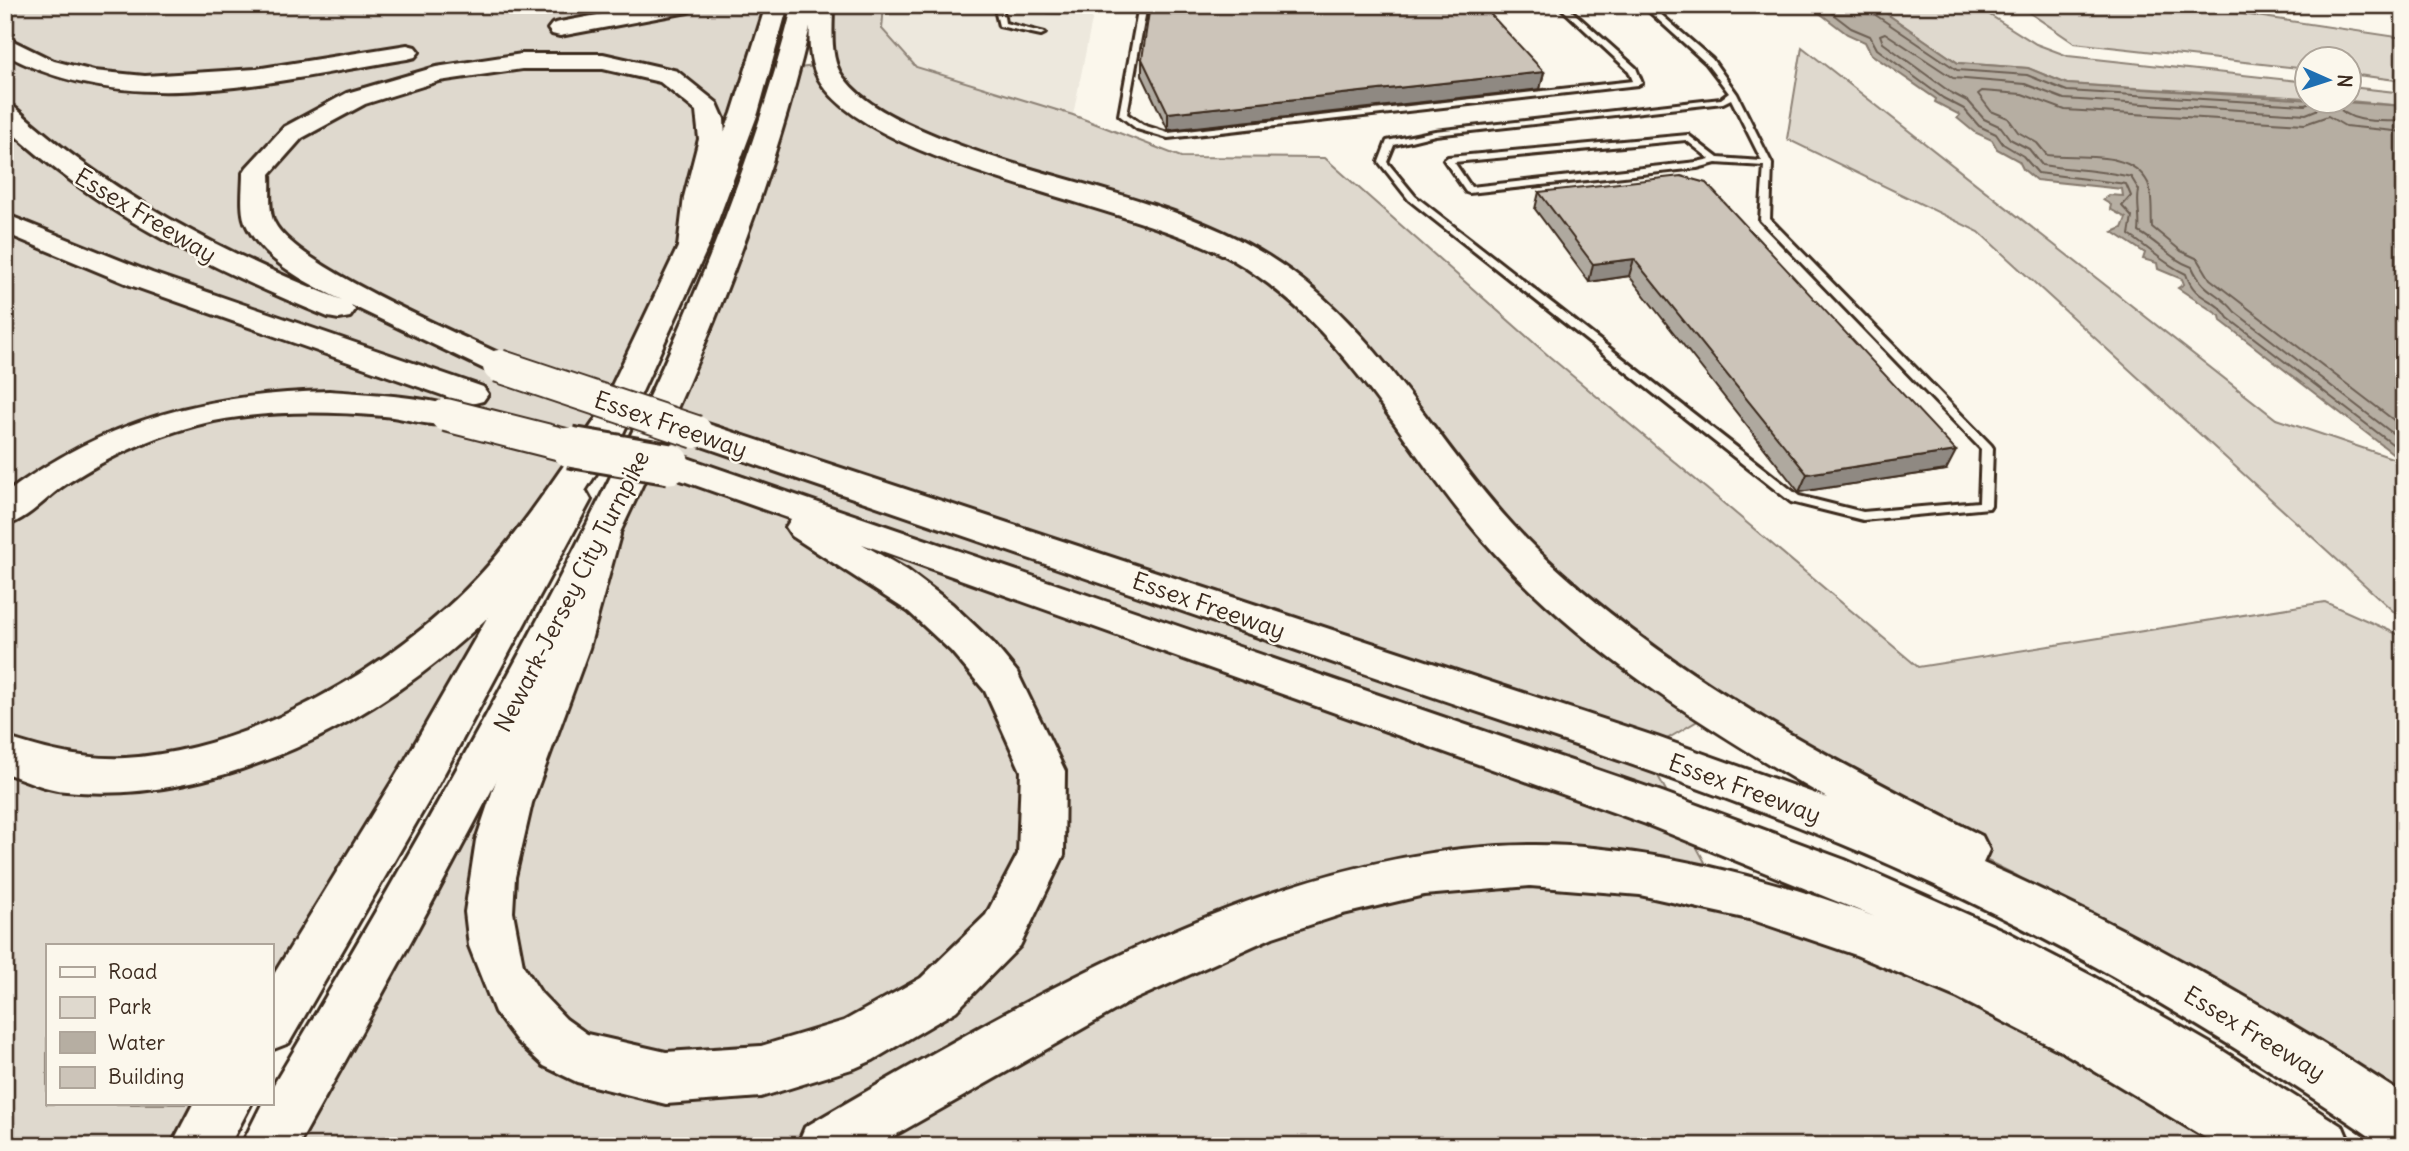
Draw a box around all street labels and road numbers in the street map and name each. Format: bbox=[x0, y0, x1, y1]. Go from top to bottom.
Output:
street label: Essex Freeway bbox=[70, 161, 222, 269]
street label: Essex Freeway bbox=[590, 384, 752, 464]
street label: Newark-Jersey City Turnpike bbox=[487, 445, 655, 737]
street label: Essex Freeway bbox=[1128, 565, 1290, 645]
street label: Essex Freeway bbox=[1665, 747, 1825, 829]
street label: Essex Freeway bbox=[2179, 979, 2331, 1087]

